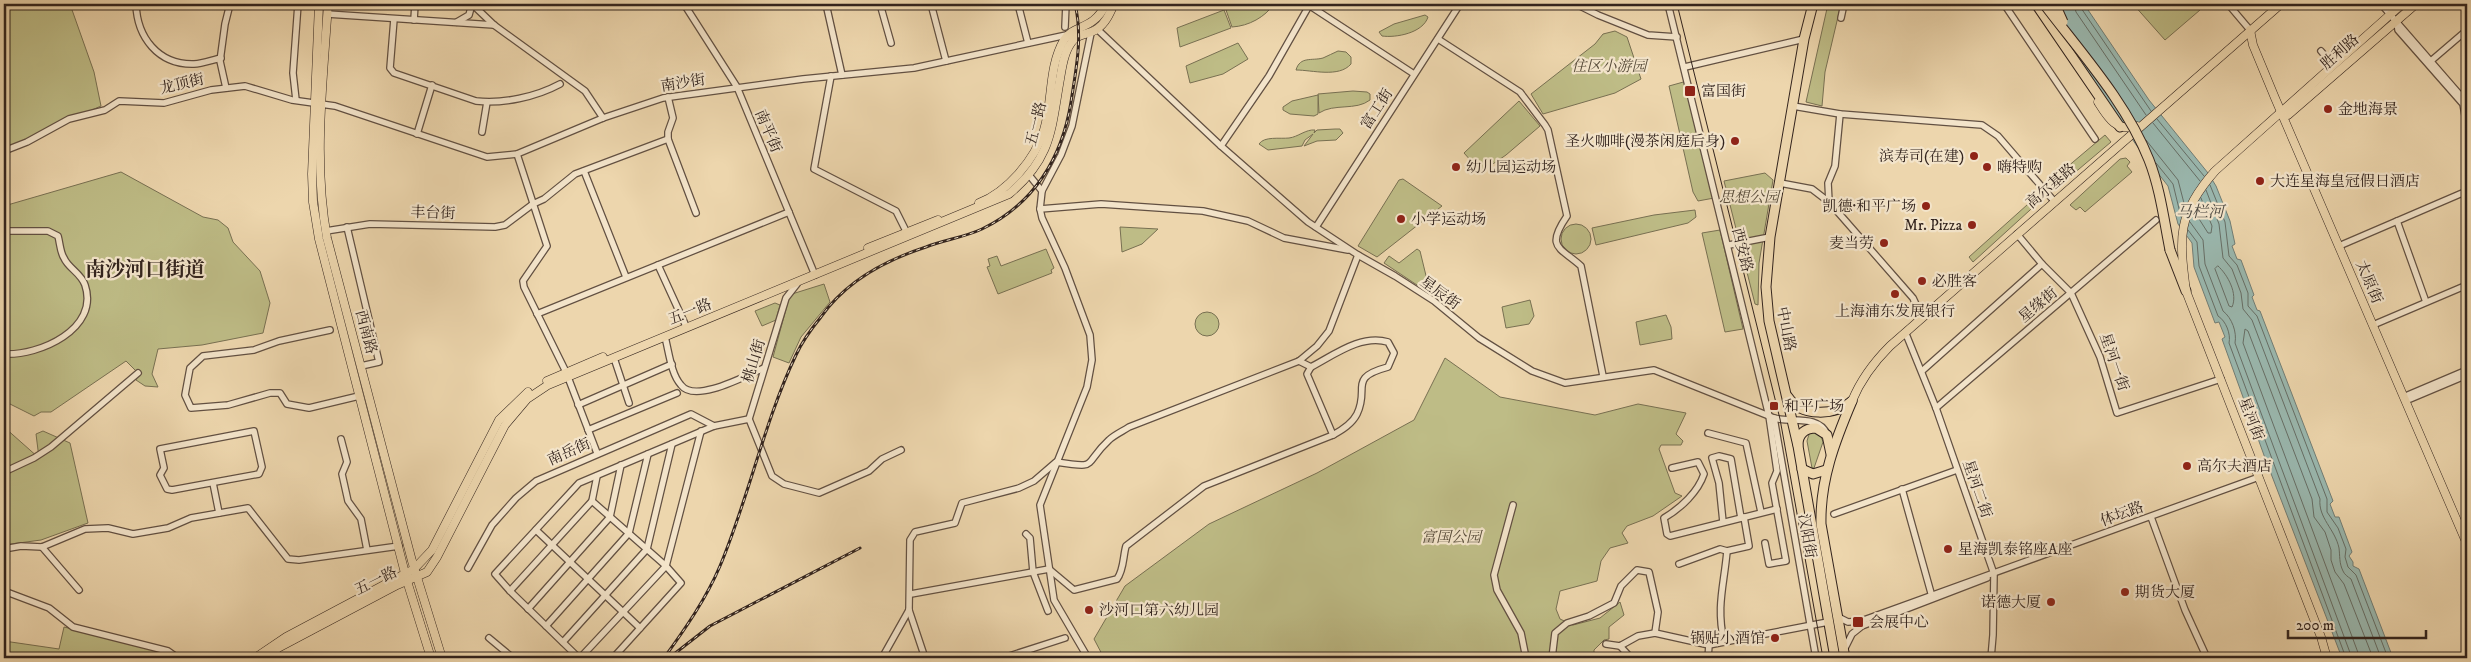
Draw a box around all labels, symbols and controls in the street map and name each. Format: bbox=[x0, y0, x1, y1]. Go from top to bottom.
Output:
street label: 胜利路 bbox=[2317, 30, 2363, 74]
park label: 住区小游园 bbox=[1571, 57, 1648, 76]
street label: 龙顶街 bbox=[158, 70, 206, 98]
street label: 南沙街 bbox=[659, 70, 707, 96]
place label: 富国街 bbox=[1701, 82, 1746, 101]
marker: 富国街 bbox=[1683, 84, 1697, 98]
street label: 富工街 bbox=[1357, 85, 1397, 133]
street label: 五一路 bbox=[1021, 100, 1051, 148]
place label: 金地海景 bbox=[2338, 100, 2398, 119]
marker: 金地海景 bbox=[2322, 103, 2334, 115]
street label: 南平街 bbox=[750, 107, 786, 155]
place label: 圣火咖啡(漫茶闲庭后身) bbox=[1565, 132, 1725, 151]
marker: 圣火咖啡(漫茶闲庭后身) bbox=[1729, 135, 1741, 147]
place label: 滨寿司(在建) bbox=[1879, 147, 1964, 166]
marker: 滨寿司(在建) bbox=[1968, 150, 1980, 162]
place label: 幼儿园运动场 bbox=[1466, 158, 1556, 177]
place label: 嗨特购 bbox=[1997, 158, 2042, 177]
street label: 高尔基路 bbox=[2022, 159, 2080, 213]
marker: 幼儿园运动场 bbox=[1450, 161, 1462, 173]
marker: 嗨特购 bbox=[1981, 161, 1993, 173]
place label: 大连星海皇冠假日酒店 bbox=[2270, 172, 2420, 191]
marker: 大连星海皇冠假日酒店 bbox=[2254, 175, 2266, 187]
park label: 思想公园 bbox=[1719, 188, 1781, 207]
place label: 凯德·和平广场 bbox=[1822, 197, 1916, 216]
marker: 凯德·和平广场 bbox=[1920, 200, 1932, 212]
water label: 马栏河 bbox=[2176, 202, 2227, 222]
street label: 丰台街 bbox=[410, 203, 456, 223]
place label: 小学运动场 bbox=[1411, 210, 1486, 229]
marker: 小学运动场 bbox=[1395, 213, 1407, 225]
place label: Mr. Pizza bbox=[1904, 216, 1963, 235]
marker: Mr. Pizza bbox=[1966, 219, 1978, 231]
street label: 西安路 bbox=[1727, 226, 1757, 274]
place label: 麦当劳 bbox=[1829, 234, 1874, 253]
marker: 麦当劳 bbox=[1878, 237, 1890, 249]
district label: 南沙河口街道 bbox=[85, 258, 205, 283]
street label: 太原街 bbox=[2351, 258, 2387, 306]
street label: 星辰街 bbox=[1416, 272, 1464, 314]
place label: 必胜客 bbox=[1932, 272, 1977, 291]
marker: 必胜客 bbox=[1916, 275, 1928, 287]
street label: 星缘街 bbox=[2015, 283, 2061, 327]
marker: 上海浦东发展银行 bbox=[1889, 288, 1901, 300]
street label: 五一路 bbox=[666, 295, 714, 329]
place label: 上海浦东发展银行 bbox=[1835, 302, 1955, 321]
street label: 中山路 bbox=[1772, 305, 1800, 353]
street label: 西南路 bbox=[351, 308, 381, 356]
street label: 星河一街 bbox=[2095, 331, 2133, 393]
street label: 桃山街 bbox=[738, 337, 770, 385]
street label: 星河街 bbox=[2234, 395, 2268, 443]
place label: 和平广场 bbox=[1784, 397, 1844, 416]
marker: 和平广场 bbox=[1768, 400, 1780, 412]
street label: 南岳街 bbox=[545, 434, 593, 470]
place label: 高尔夫酒店 bbox=[2197, 457, 2272, 476]
street label: 星河二街 bbox=[1958, 458, 1996, 520]
marker: 高尔夫酒店 bbox=[2181, 460, 2193, 472]
street label: 体坛路 bbox=[2098, 497, 2146, 531]
street label: 汉阳街 bbox=[1794, 512, 1820, 560]
park label: 富国公园 bbox=[1421, 528, 1483, 547]
place label: 星海凯泰铭座A座 bbox=[1958, 540, 2073, 559]
marker: 星海凯泰铭座A座 bbox=[1942, 543, 1954, 555]
street label: 五一路 bbox=[352, 563, 400, 599]
place label: 期货大厦 bbox=[2135, 583, 2195, 602]
marker: 期货大厦 bbox=[2119, 586, 2131, 598]
place label: 诺德大厦 bbox=[1981, 593, 2041, 612]
marker: 诺德大厦 bbox=[2045, 596, 2057, 608]
place label: 沙河口第六幼儿园 bbox=[1099, 601, 1219, 620]
marker: 沙河口第六幼儿园 bbox=[1083, 604, 1095, 616]
scale bar bbox=[2288, 607, 2426, 639]
place label: 会展中心 bbox=[1869, 613, 1929, 632]
marker: 会展中心 bbox=[1851, 615, 1865, 629]
text: 200 m bbox=[2296, 616, 2334, 635]
place label: 锅贴小酒馆 bbox=[1690, 629, 1765, 648]
marker: 锅贴小酒馆 bbox=[1769, 632, 1781, 644]

